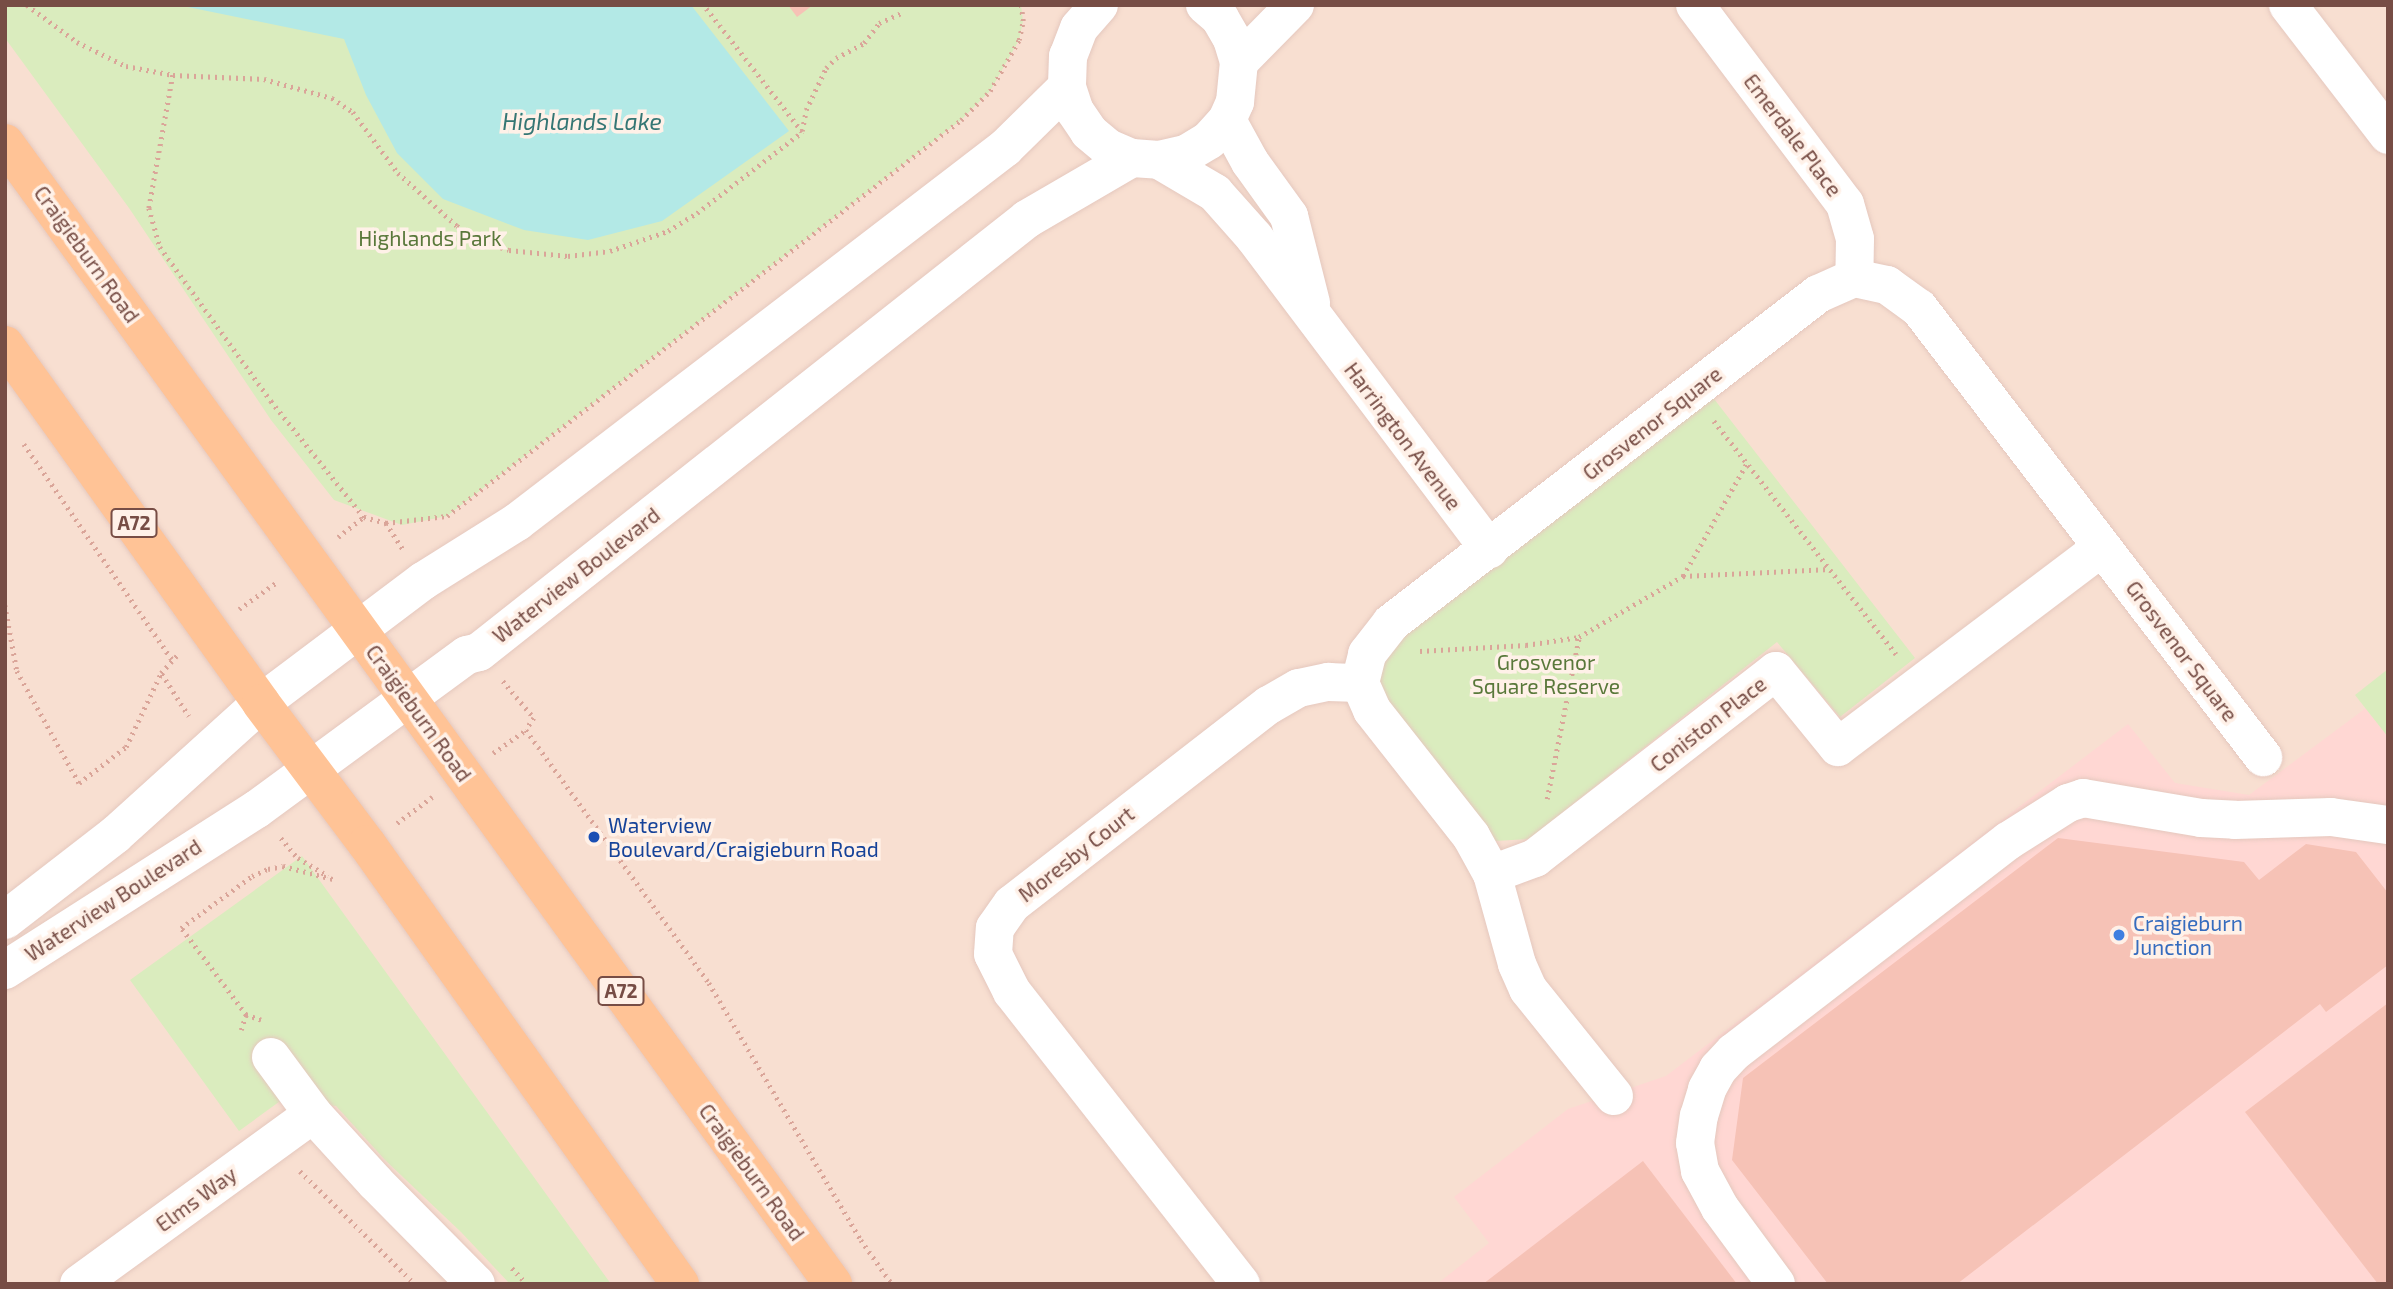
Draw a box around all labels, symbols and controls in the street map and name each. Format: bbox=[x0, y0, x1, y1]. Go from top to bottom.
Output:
street label: Emerdale Place bbox=[1739, 69, 1847, 201]
water label: Highlands Lake bbox=[502, 107, 662, 135]
street label: Craigieburn Road bbox=[29, 181, 145, 327]
park label: Highlands Park bbox=[358, 225, 502, 251]
street label: Harrington Avenue bbox=[1339, 357, 1467, 515]
street label: Grosvenor Square bbox=[1577, 361, 1727, 485]
street label: Waterview Boulevard bbox=[487, 502, 665, 648]
road number: A72 bbox=[110, 508, 158, 538]
street label: Grosvenor Square bbox=[2121, 576, 2243, 726]
street label: Craigieburn Road bbox=[361, 640, 477, 786]
park label: Grosvenor Square Reserve bbox=[1472, 649, 1620, 699]
street label: Coniston Place bbox=[1645, 671, 1771, 777]
street label: Moresby Court bbox=[1013, 801, 1139, 907]
place label: Waterview Boulevard/Craigieburn Road bbox=[608, 812, 879, 862]
marker: Waterview Boulevard/Craigieburn Road bbox=[586, 829, 602, 845]
street label: Waterview Boulevard bbox=[20, 833, 206, 967]
place label: Craigieburn Junction bbox=[2133, 910, 2243, 960]
marker: Craigieburn Junction bbox=[2111, 927, 2127, 943]
road number: A72 bbox=[596, 976, 646, 1007]
street label: Craigieburn Road bbox=[694, 1099, 810, 1245]
street label: Elms Way bbox=[151, 1161, 241, 1237]

